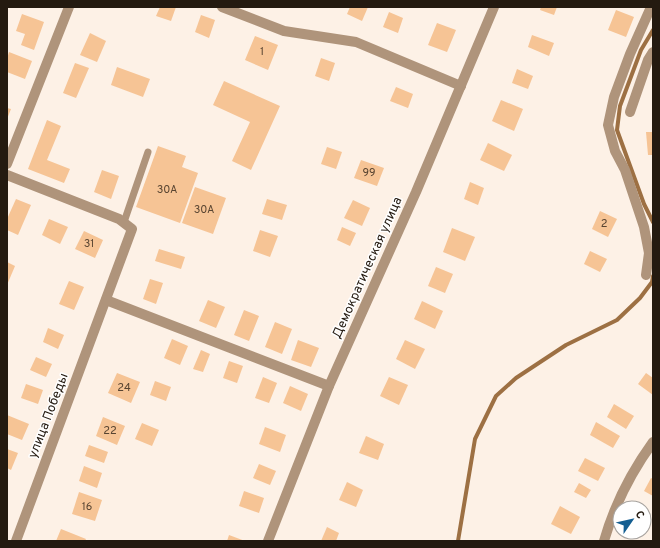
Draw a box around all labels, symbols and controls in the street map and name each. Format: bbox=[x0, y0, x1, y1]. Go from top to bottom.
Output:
house number: 1 bbox=[260, 45, 264, 59]
house number: 99 bbox=[362, 166, 376, 180]
house number: 30А bbox=[157, 183, 177, 197]
street label: Демократическая улица bbox=[330, 195, 406, 341]
house number: 30А bbox=[194, 203, 214, 217]
house number: 2 bbox=[601, 217, 607, 231]
house number: 31 bbox=[84, 237, 94, 251]
street label: улица Победы bbox=[25, 371, 73, 461]
house number: 24 bbox=[117, 381, 131, 395]
house number: 22 bbox=[103, 424, 117, 438]
house number: 16 bbox=[82, 500, 92, 514]
north arrow bbox=[612, 500, 652, 540]
text: С bbox=[632, 508, 647, 522]

